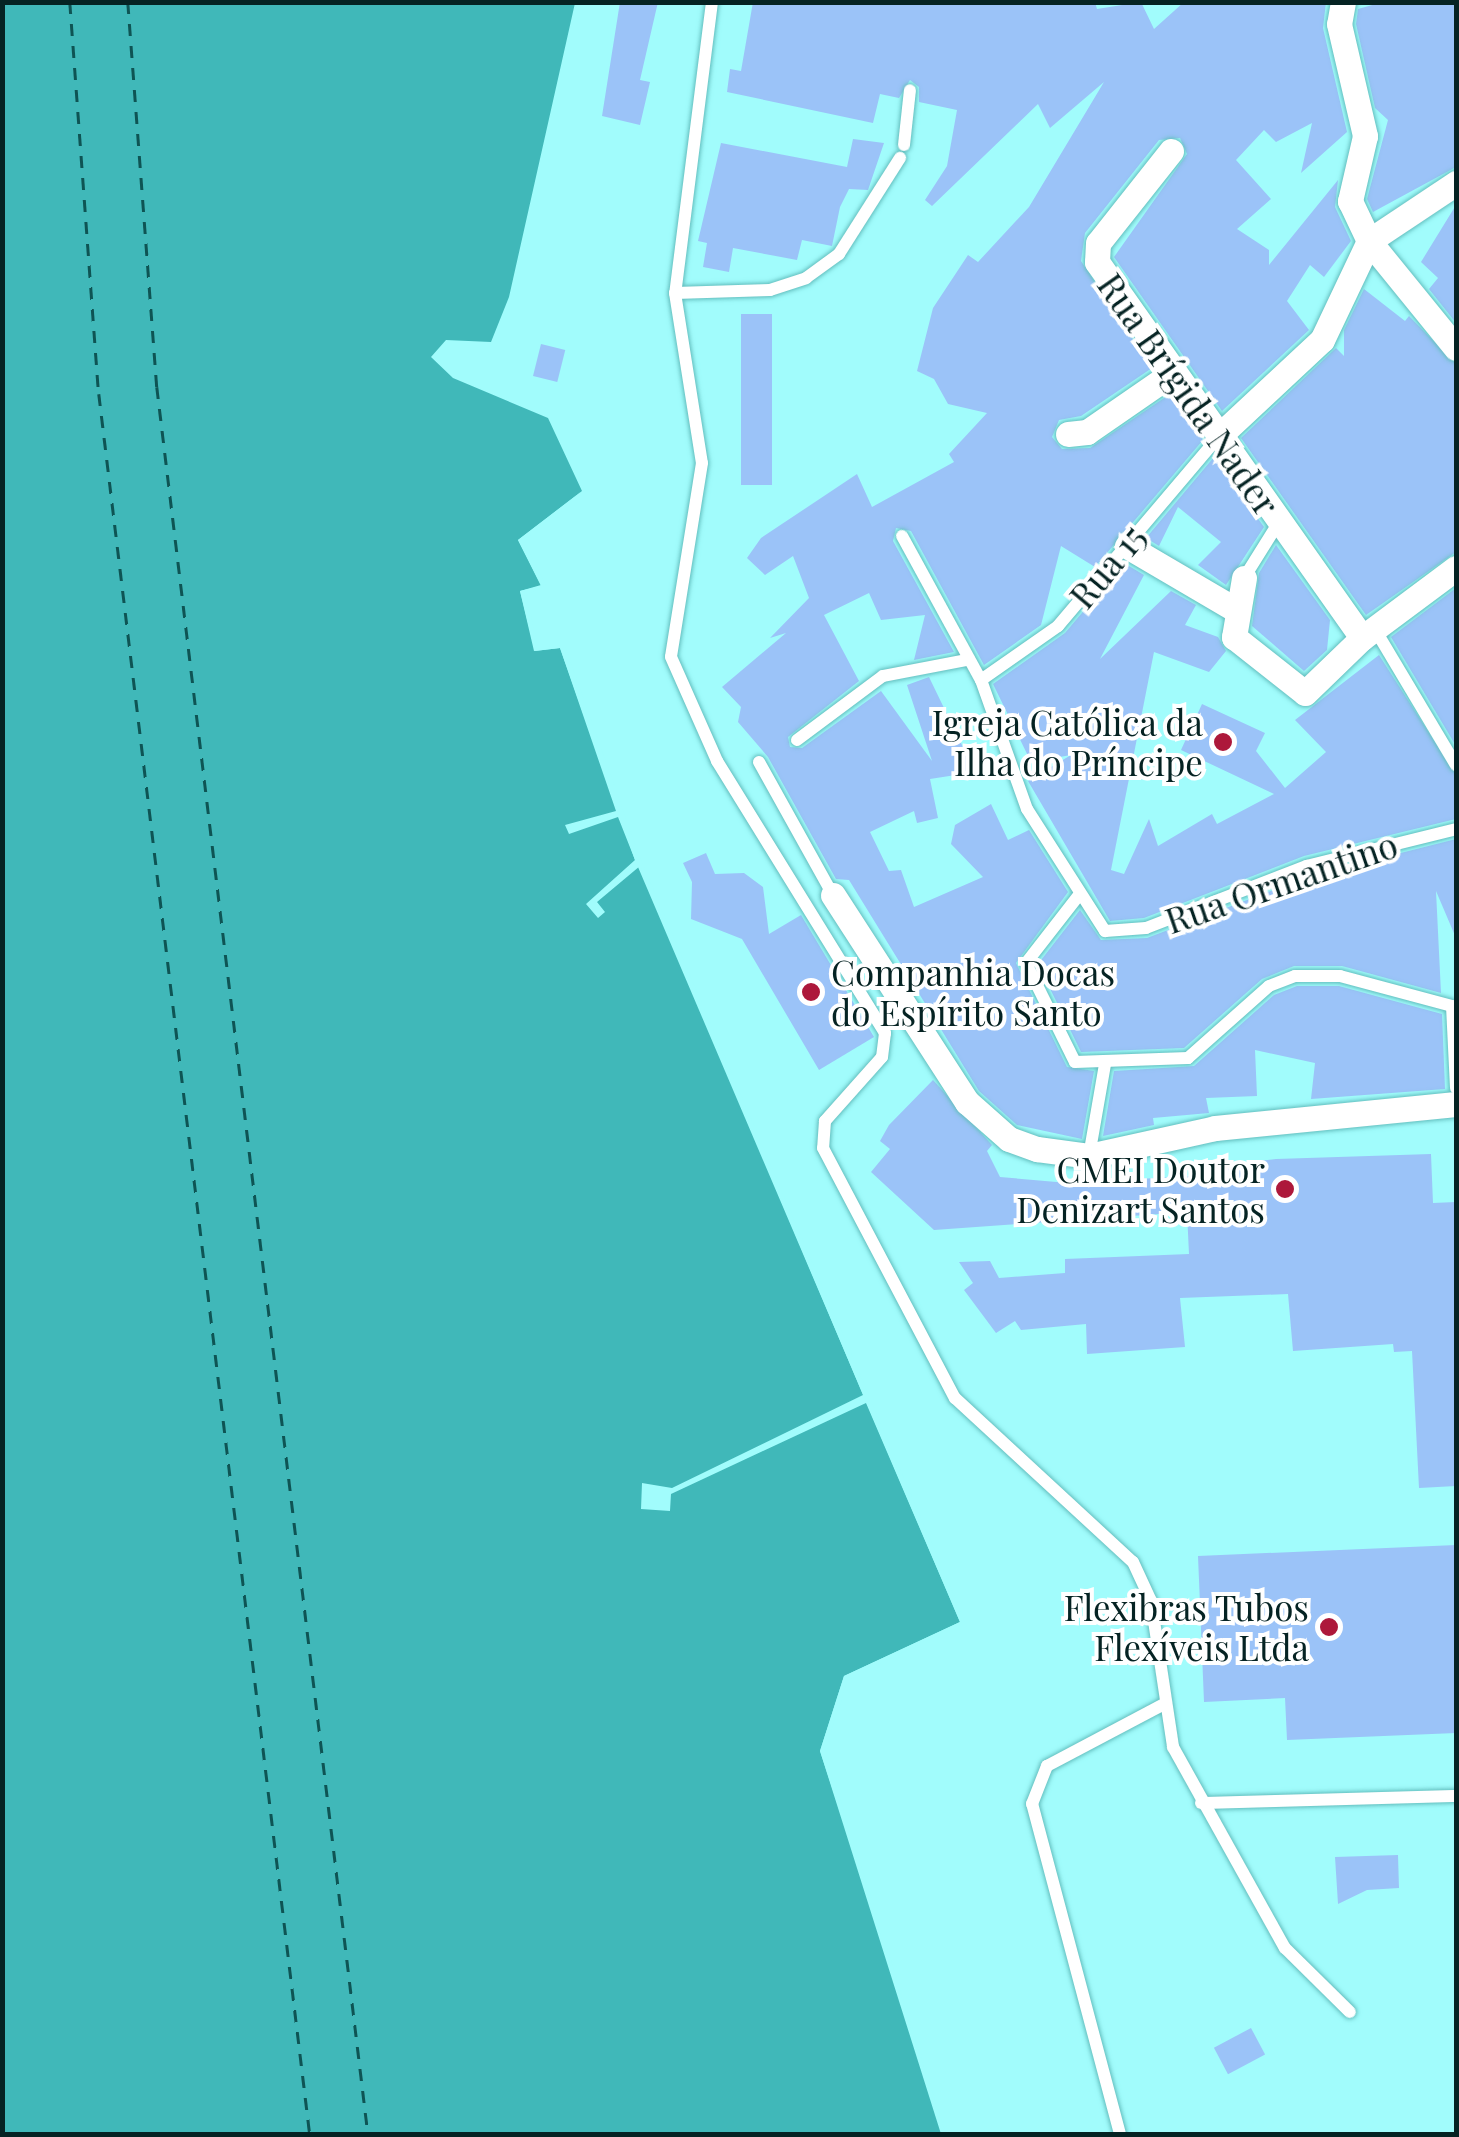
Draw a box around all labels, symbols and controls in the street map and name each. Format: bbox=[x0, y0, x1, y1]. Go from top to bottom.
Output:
street label: Rua Brígida Nader bbox=[1090, 264, 1288, 524]
street label: Rua 15 bbox=[1060, 516, 1154, 616]
place label: Igreja Católica da Ilha do Príncipe bbox=[931, 701, 1203, 783]
marker: Igreja Católica da Ilha do Príncipe bbox=[1212, 731, 1234, 753]
street label: Rua Ormantino bbox=[1159, 823, 1403, 941]
place label: Companhia Docas do Espírito Santo bbox=[831, 951, 1116, 1033]
marker: Companhia Docas do Espírito Santo bbox=[800, 981, 822, 1003]
place label: CMEI Doutor Denizart Santos bbox=[1016, 1148, 1265, 1230]
marker: CMEI Doutor Denizart Santos bbox=[1274, 1178, 1296, 1200]
place label: Flexibras Tubos Flexíveis Ltda bbox=[1063, 1586, 1309, 1668]
marker: Flexibras Tubos Flexíveis Ltda bbox=[1318, 1616, 1340, 1638]

